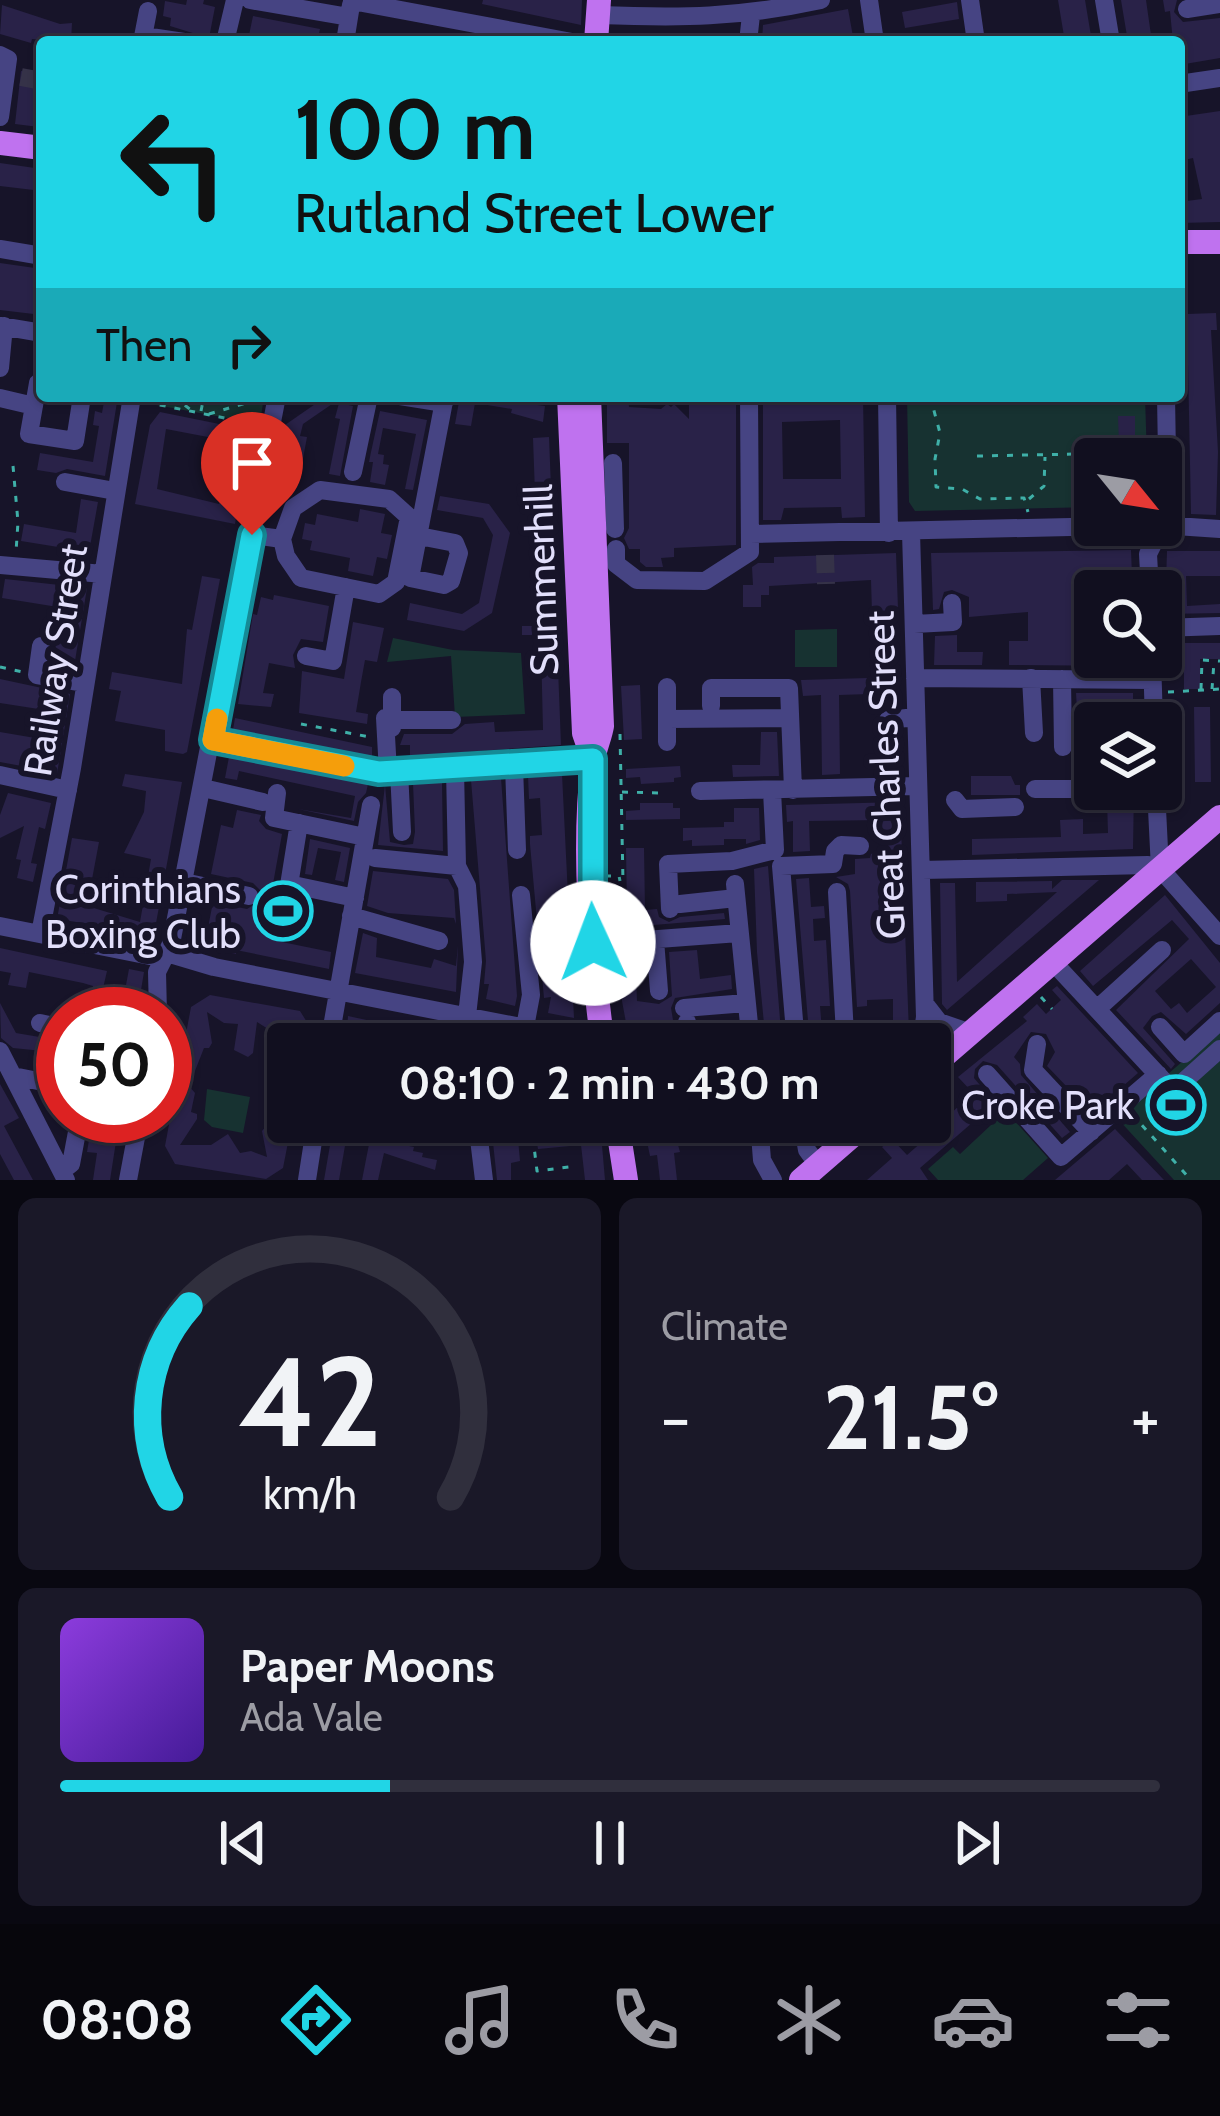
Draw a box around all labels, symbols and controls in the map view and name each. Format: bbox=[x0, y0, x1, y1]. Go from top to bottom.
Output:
text: 100 m bbox=[294, 78, 536, 180]
icon: left bbox=[96, 84, 252, 240]
text: Rutland Street Lower bbox=[294, 180, 774, 246]
icon: right bbox=[216, 312, 282, 378]
text: Then bbox=[96, 318, 192, 372]
pin bbox=[201, 412, 303, 535]
icon: arrive bbox=[219, 430, 285, 496]
north arrow bbox=[1074, 438, 1182, 546]
map controls bbox=[1074, 438, 1182, 810]
street label: Summerhill bbox=[514, 483, 568, 677]
street label: Railway Street bbox=[13, 541, 97, 779]
button: search bbox=[1074, 570, 1182, 678]
street label: Great Charles Street bbox=[855, 610, 915, 940]
button: layers bbox=[1074, 702, 1182, 810]
place label: Corinthians Boxing Club bbox=[45, 865, 241, 958]
sports icon: Corinthians Boxing Club bbox=[252, 880, 314, 942]
position arrow bbox=[530, 880, 656, 1006]
speed limit sign: 50 bbox=[36, 987, 192, 1143]
text: 08:10 · 2 min · 430 m bbox=[399, 1056, 819, 1110]
sports icon: Croke Park bbox=[1145, 1074, 1207, 1136]
place label: Croke Park bbox=[961, 1081, 1135, 1129]
text: Climate bbox=[661, 1302, 788, 1350]
text: 42 bbox=[238, 1326, 381, 1477]
text: 21.5° bbox=[823, 1362, 998, 1472]
text: − bbox=[661, 1377, 690, 1458]
text: + bbox=[1131, 1377, 1160, 1458]
text: km/h bbox=[263, 1468, 356, 1520]
text: Paper Moons bbox=[240, 1639, 495, 1693]
text: Ada Vale bbox=[240, 1693, 383, 1741]
icon: previous bbox=[210, 1810, 276, 1876]
icon: pause bbox=[577, 1810, 643, 1876]
icon: next bbox=[944, 1810, 1010, 1876]
icon: directions bbox=[274, 1978, 358, 2062]
icon: music bbox=[438, 1978, 522, 2062]
icon: phone bbox=[603, 1978, 687, 2062]
icon: climate bbox=[767, 1978, 851, 2062]
icon: car bbox=[931, 1978, 1015, 2062]
icon: filters bbox=[1096, 1978, 1180, 2062]
text: 08:08 bbox=[40, 1987, 194, 2053]

